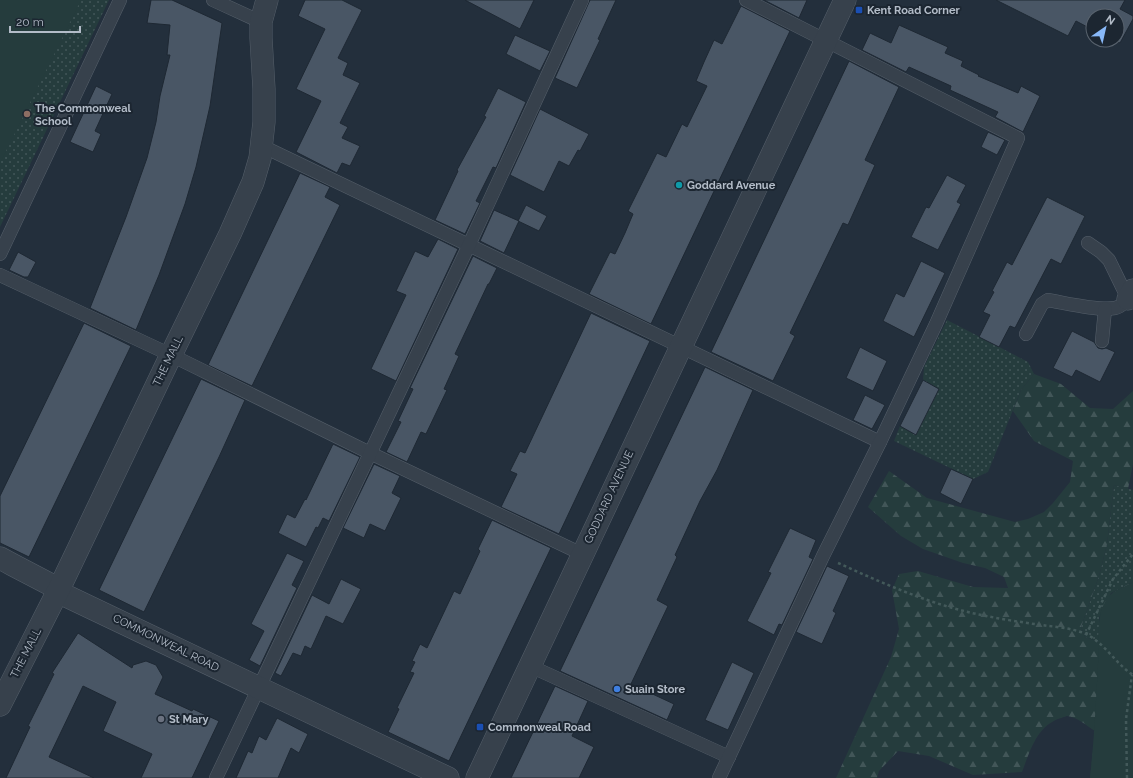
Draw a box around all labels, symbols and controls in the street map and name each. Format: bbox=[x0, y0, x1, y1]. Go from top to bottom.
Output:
place label: Kent Road Corner bbox=[867, 4, 961, 17]
marker: Kent Road Corner bbox=[854, 5, 864, 15]
scale bar bbox=[10, 8, 80, 34]
north arrow bbox=[1085, 8, 1125, 48]
text: N bbox=[1103, 12, 1117, 28]
text: 20 m bbox=[16, 15, 44, 29]
place label: The Commonweal School bbox=[35, 102, 131, 128]
marker: The Commonweal School bbox=[22, 109, 32, 119]
place label: Goddard Avenue bbox=[687, 179, 776, 192]
marker: Goddard Avenue bbox=[674, 180, 684, 190]
street label: THE MALL bbox=[150, 333, 186, 388]
street label: GODDARD AVENUE bbox=[582, 448, 636, 546]
street label: COMMONWEAL ROAD bbox=[111, 612, 221, 674]
street label: THE MALL bbox=[8, 625, 44, 680]
place label: Suain Store bbox=[625, 683, 686, 696]
marker: Suain Store bbox=[612, 684, 622, 694]
place label: St Mary bbox=[169, 713, 209, 726]
marker: St Mary bbox=[156, 714, 166, 724]
place label: Commonweal Road bbox=[488, 721, 591, 734]
marker: Commonweal Road bbox=[475, 722, 485, 732]

